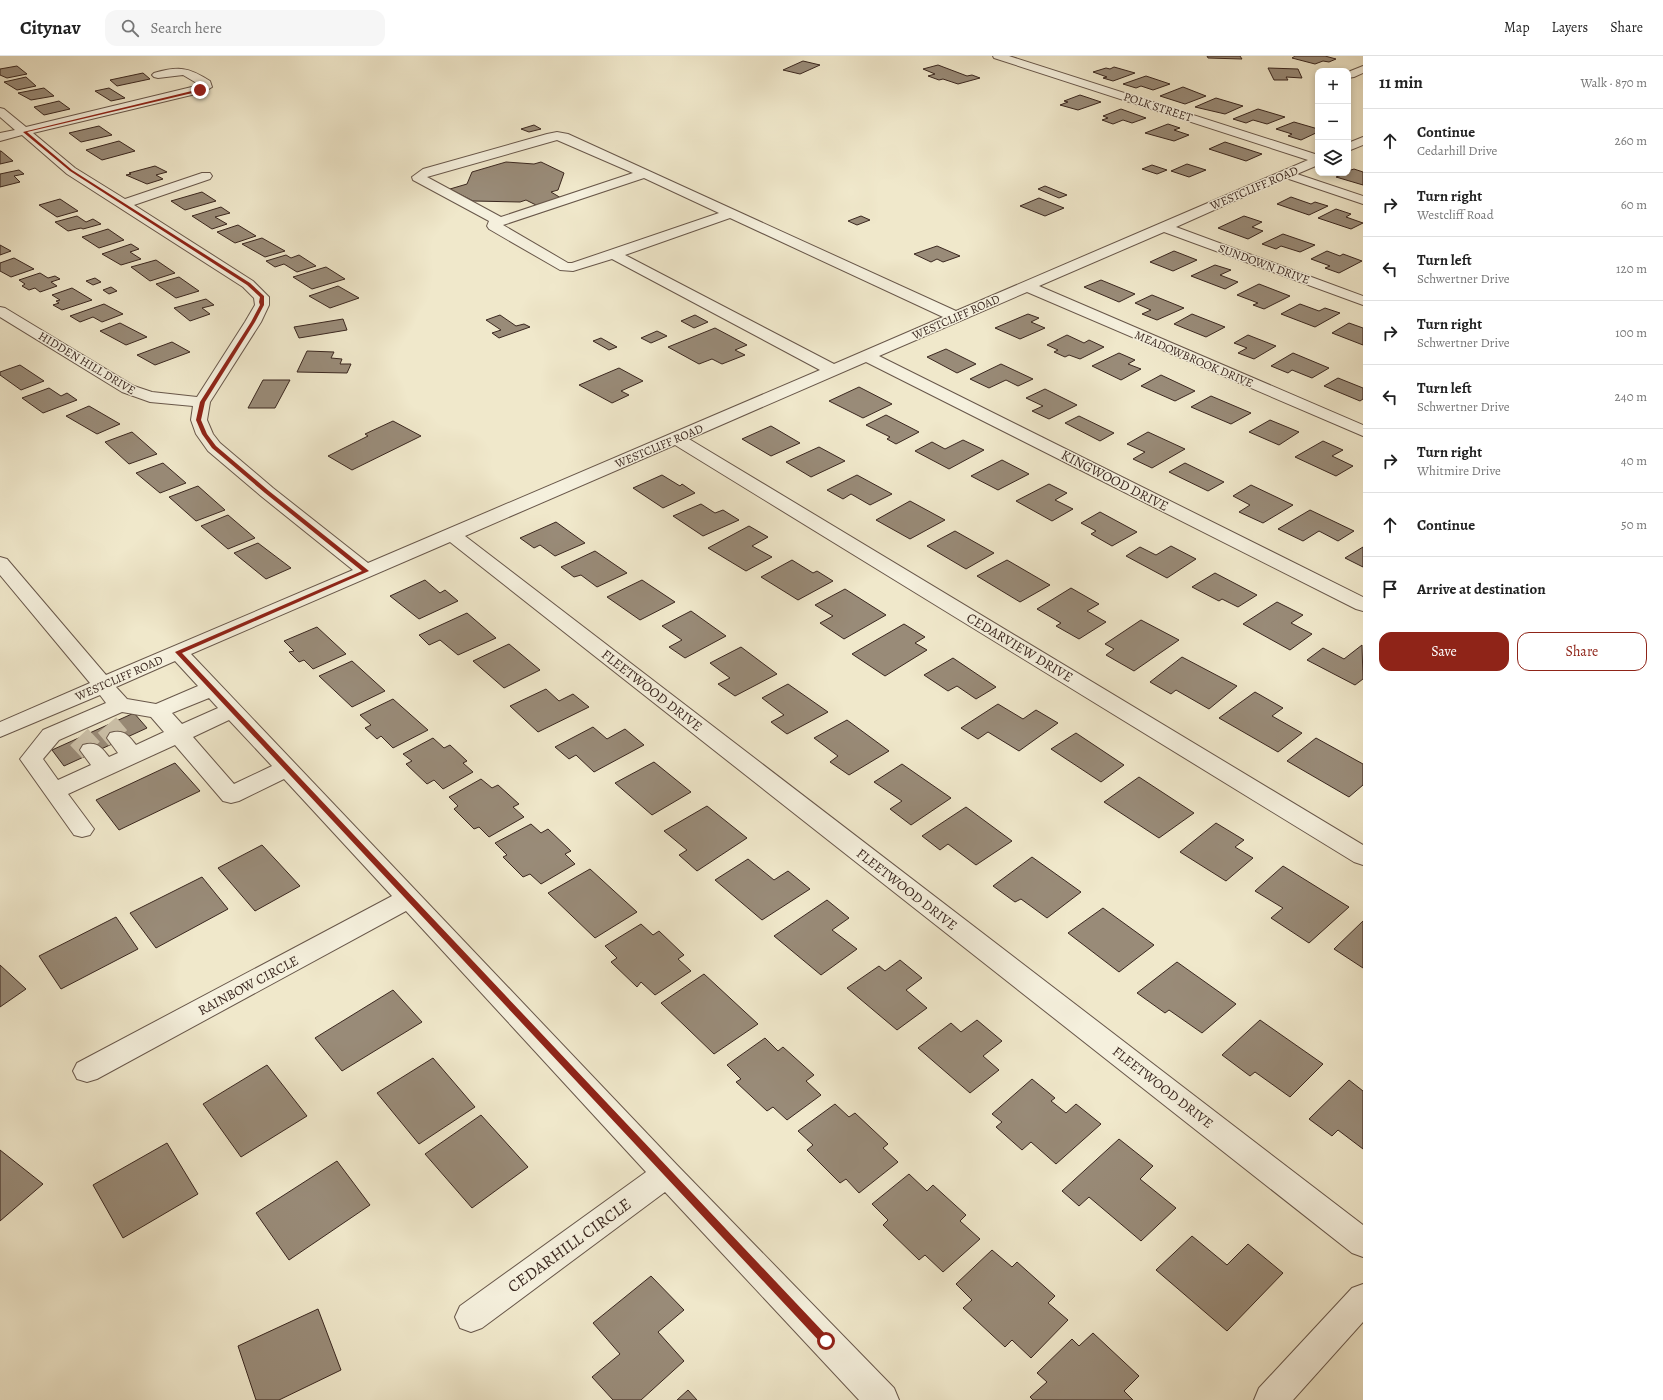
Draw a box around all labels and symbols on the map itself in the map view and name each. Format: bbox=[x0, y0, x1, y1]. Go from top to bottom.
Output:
route end bbox=[191, 81, 209, 99]
street label: POLK STREET bbox=[1121, 88, 1195, 126]
street label: WESTCLIFF ROAD bbox=[1207, 162, 1301, 214]
street label: SUNDOWN DRIVE bbox=[1216, 240, 1312, 288]
street label: WESTCLIFF ROAD bbox=[909, 291, 1002, 344]
street label: MEADOWBROOK DRIVE bbox=[1132, 327, 1256, 391]
street label: HIDDEN HILL DRIVE bbox=[36, 328, 138, 398]
street label: WESTCLIFF ROAD bbox=[612, 420, 706, 472]
street label: KINGWOOD DRIVE bbox=[1058, 445, 1172, 516]
street label: CEDARVIEW DRIVE bbox=[963, 608, 1077, 687]
street label: FLEETWOOD DRIVE bbox=[597, 645, 706, 736]
street label: WESTCLIFF ROAD bbox=[72, 652, 165, 705]
street label: FLEETWOOD DRIVE bbox=[852, 844, 961, 935]
street label: RAINBOW CIRCLE bbox=[195, 951, 302, 1020]
street label: FLEETWOOD DRIVE bbox=[1108, 1042, 1217, 1133]
street label: CEDARHILL CIRCLE bbox=[503, 1193, 636, 1298]
route start bbox=[817, 1332, 835, 1350]

